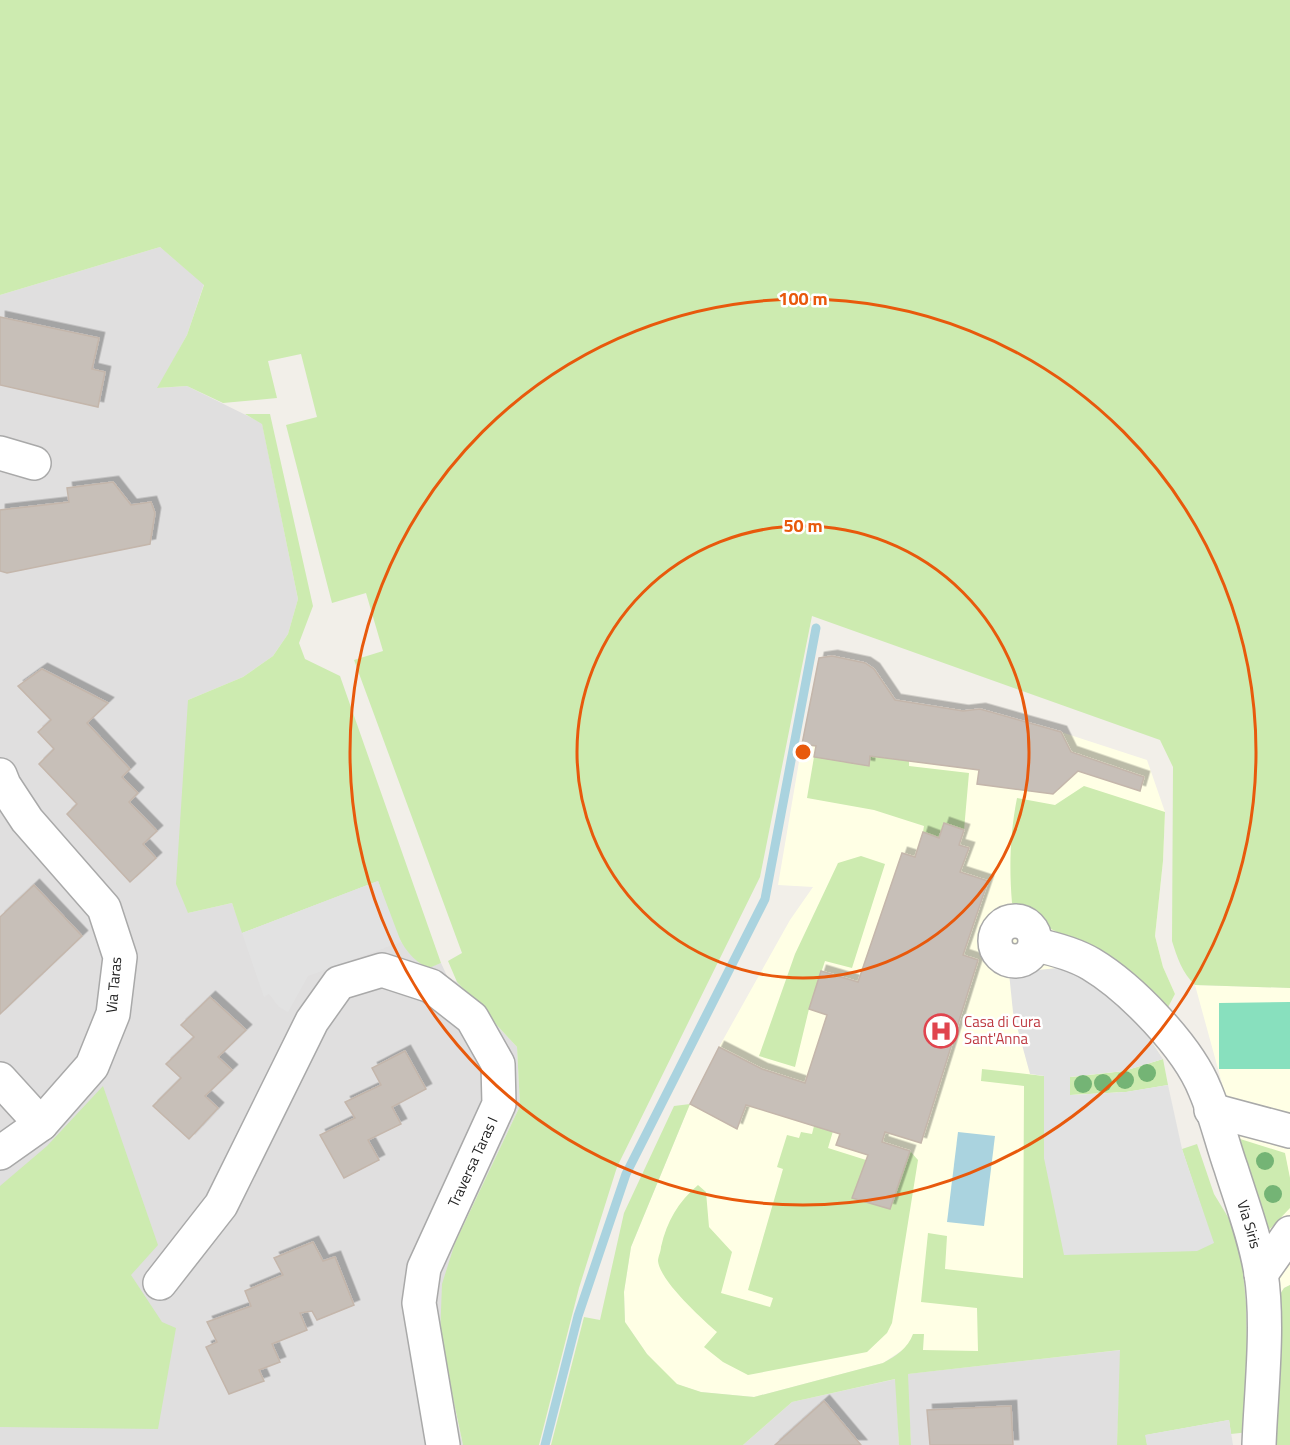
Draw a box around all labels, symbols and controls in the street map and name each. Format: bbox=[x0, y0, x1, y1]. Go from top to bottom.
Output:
text: 100 m bbox=[778, 285, 828, 312]
text: 50 m bbox=[783, 512, 823, 539]
centre of rings bbox=[793, 742, 813, 762]
street label: Via Taras bbox=[100, 956, 127, 1014]
place label: Casa di Cura Sant'Anna bbox=[964, 1010, 1041, 1050]
hospital icon: Casa di Cura Sant'Anna bbox=[923, 1013, 959, 1049]
street label: Traversa Taras I bbox=[441, 1113, 504, 1211]
street label: Via Siris bbox=[1231, 1197, 1267, 1251]

